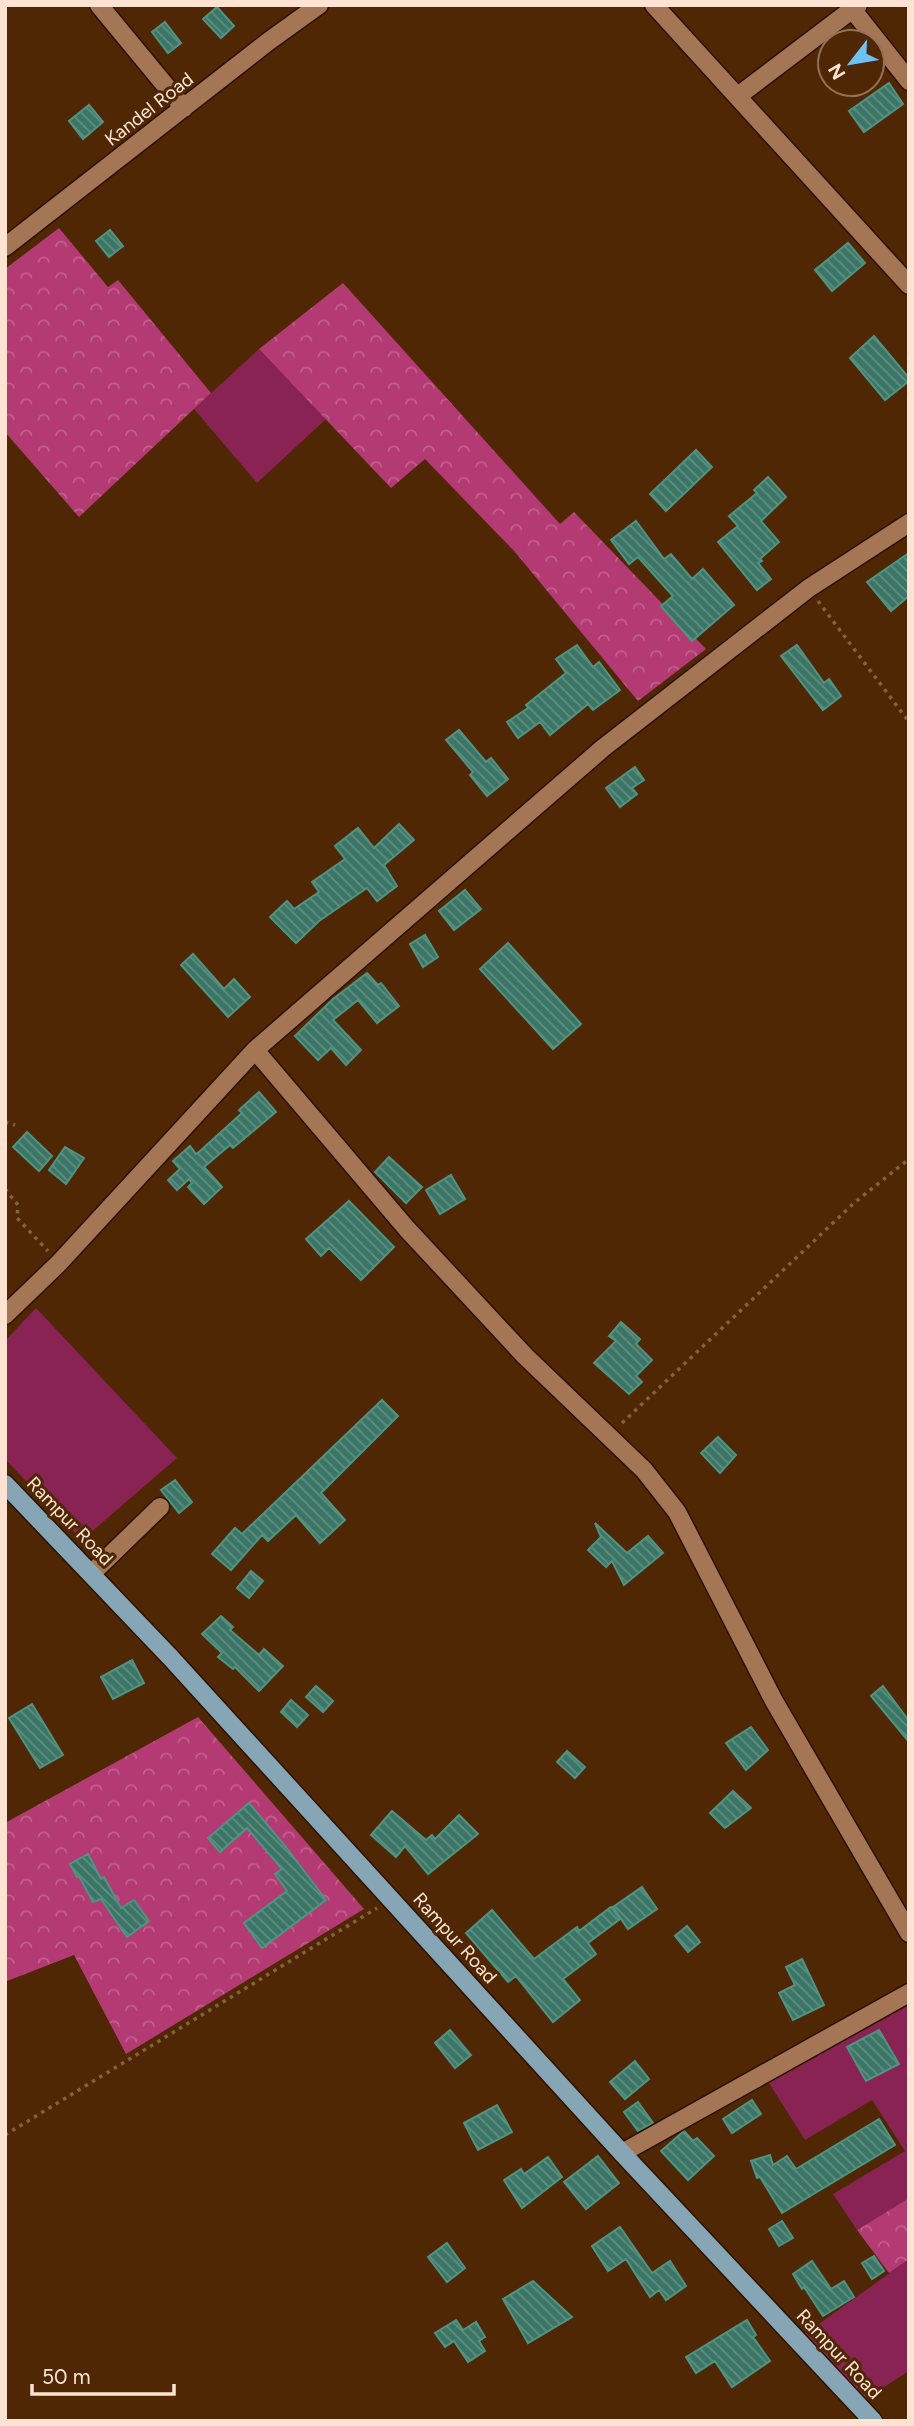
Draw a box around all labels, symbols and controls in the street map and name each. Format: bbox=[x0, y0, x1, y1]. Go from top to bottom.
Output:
north arrow bbox=[816, 28, 886, 98]
text: N bbox=[823, 59, 850, 84]
street label: Kandel Road bbox=[100, 67, 198, 151]
street label: Rampur Road bbox=[22, 1472, 118, 1570]
street label: Rampur Road bbox=[408, 1888, 502, 1988]
street label: Rampur Road bbox=[792, 2304, 886, 2404]
scale bar bbox=[32, 2352, 173, 2396]
text: 50 m bbox=[42, 2364, 91, 2389]

